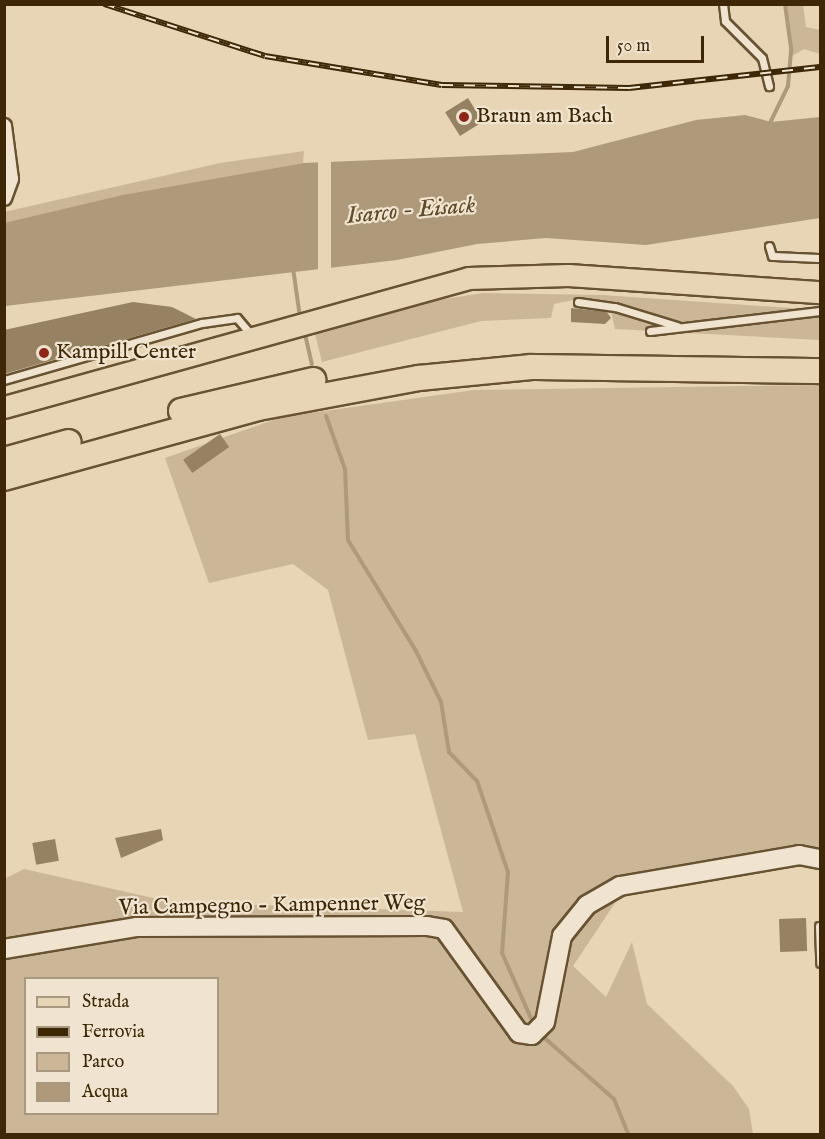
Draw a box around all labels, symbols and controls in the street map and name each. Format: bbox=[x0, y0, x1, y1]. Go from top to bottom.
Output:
scale bar bbox=[609, 24, 706, 62]
text: 50 m bbox=[617, 35, 650, 58]
place label: Braun am Bach bbox=[476, 104, 613, 130]
marker: Braun am Bach bbox=[457, 110, 471, 124]
water label: Isarco - Eisack bbox=[345, 191, 477, 231]
place label: Kampill Center bbox=[56, 340, 196, 366]
marker: Kampill Center bbox=[37, 346, 51, 360]
street label: Via Campegno - Kampenner Weg bbox=[118, 890, 426, 922]
legend bbox=[24, 977, 219, 1115]
text: Strada bbox=[82, 991, 129, 1014]
text: Ferrovia bbox=[82, 1021, 145, 1044]
text: Parco bbox=[82, 1051, 124, 1074]
text: Acqua bbox=[82, 1081, 128, 1104]

